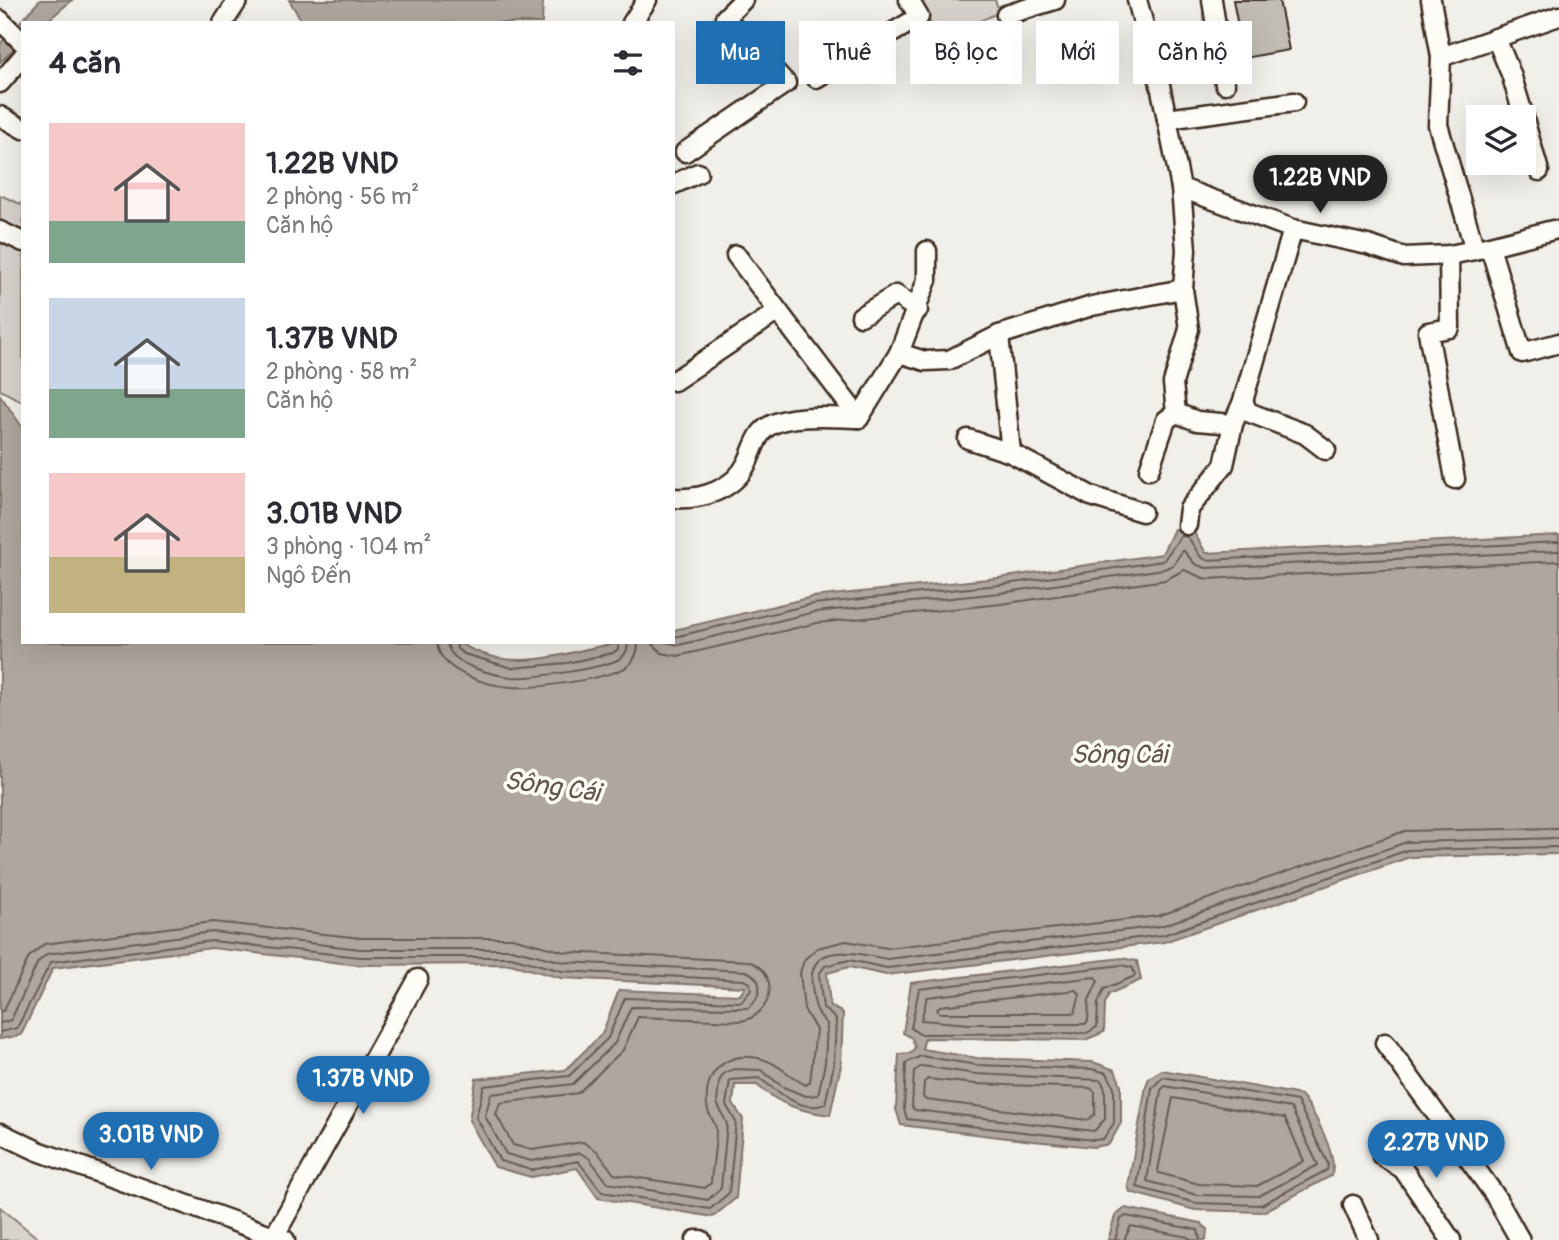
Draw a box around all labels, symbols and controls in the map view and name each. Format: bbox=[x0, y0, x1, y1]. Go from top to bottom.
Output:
chip: Mua bbox=[696, 21, 785, 84]
chip: Thuê bbox=[799, 21, 896, 84]
chip: Bộ lọc bbox=[910, 21, 1022, 84]
chip: Mới bbox=[1036, 21, 1119, 84]
chip: Căn hộ bbox=[1133, 21, 1252, 84]
icon: filters bbox=[609, 44, 647, 82]
text: 4 căn bbox=[49, 45, 121, 82]
map controls bbox=[1466, 105, 1536, 175]
button: layers bbox=[1466, 105, 1536, 175]
text: 1.22B VND bbox=[266, 145, 398, 182]
icon: home bbox=[105, 151, 189, 235]
pin: 1.22B VND bbox=[1240, 156, 1400, 215]
text: 1.22B VND bbox=[1269, 163, 1371, 192]
text: 2 phòng · 56 m² bbox=[266, 182, 419, 211]
text: Căn hộ bbox=[266, 211, 333, 240]
text: 1.37B VND bbox=[266, 320, 397, 357]
icon: home bbox=[105, 326, 189, 410]
text: 2 phòng · 58 m² bbox=[266, 357, 417, 386]
text: Căn hộ bbox=[266, 386, 333, 415]
text: 3.01B VND bbox=[266, 495, 402, 532]
icon: home bbox=[105, 501, 189, 585]
text: 3 phòng · 104 m² bbox=[266, 532, 431, 561]
text: Ngô Đến bbox=[266, 561, 351, 590]
water label: Sông Cái bbox=[1071, 739, 1171, 771]
water label: Sông Cái bbox=[502, 764, 606, 810]
pin: 1.37B VND bbox=[283, 1056, 443, 1116]
text: 1.37B VND bbox=[313, 1064, 413, 1093]
pin: 3.01B VND bbox=[71, 1112, 231, 1172]
text: 3.01B VND bbox=[99, 1120, 203, 1149]
pin: 2.27B VND bbox=[1356, 1120, 1516, 1180]
text: 2.27B VND bbox=[1384, 1128, 1488, 1157]

